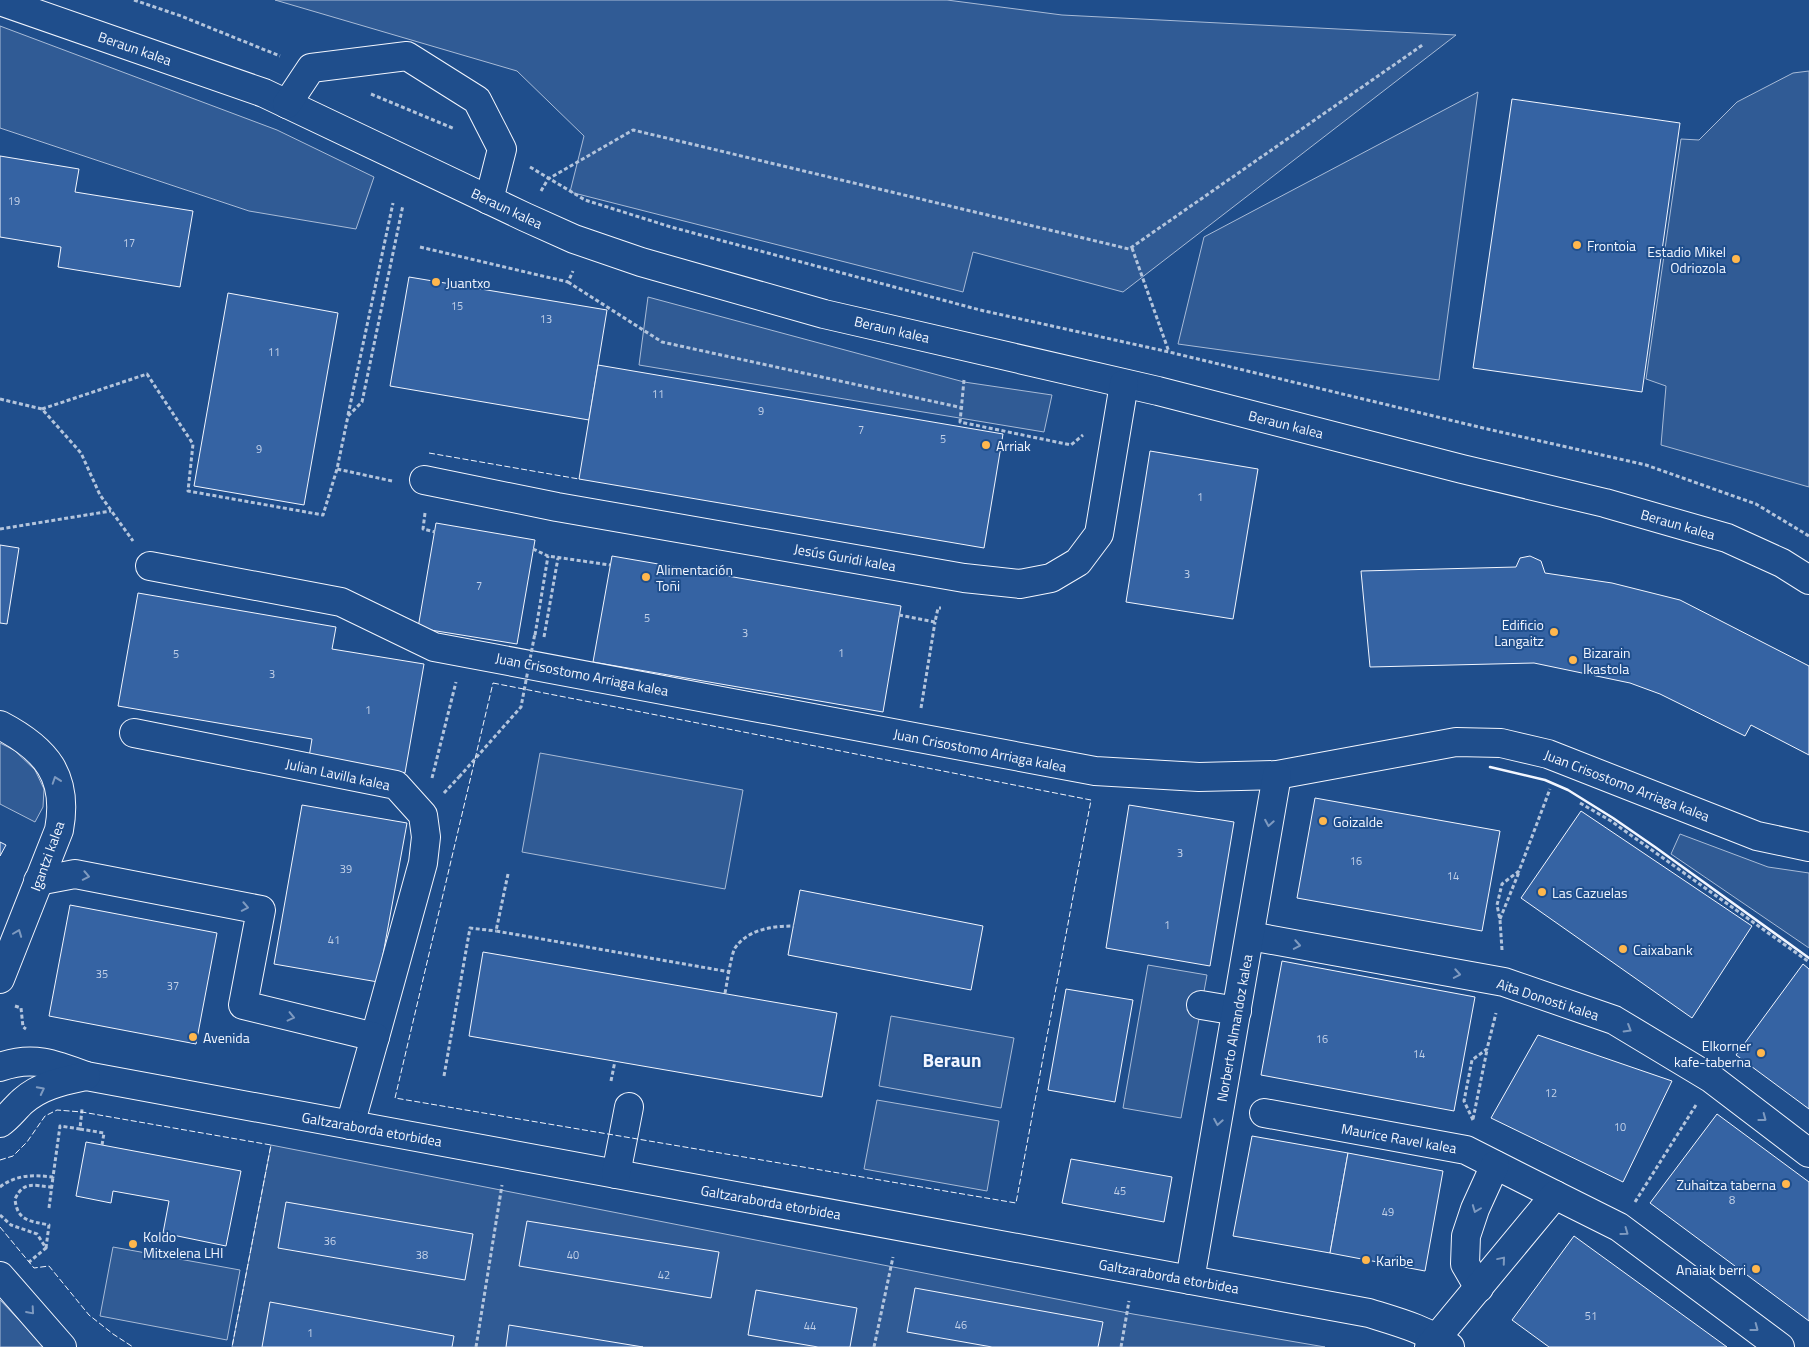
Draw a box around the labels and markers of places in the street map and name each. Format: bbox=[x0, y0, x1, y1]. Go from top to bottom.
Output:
place label: Frontoia bbox=[1587, 235, 1636, 256]
marker: Frontoia bbox=[1571, 239, 1583, 251]
place label: Estadio Mikel Odriozola bbox=[1647, 241, 1726, 278]
marker: Estadio Mikel Odriozola bbox=[1730, 253, 1742, 265]
place label: Juantxo bbox=[446, 272, 490, 293]
marker: Juantxo bbox=[430, 276, 442, 288]
place label: Arriak bbox=[996, 435, 1031, 456]
marker: Arriak bbox=[980, 439, 992, 451]
place label: Alimentación Toñi bbox=[656, 559, 733, 596]
marker: Alimentación Toñi bbox=[640, 571, 652, 583]
place label: Edificio Langaitz bbox=[1494, 614, 1544, 651]
marker: Edificio Langaitz bbox=[1548, 626, 1560, 638]
place label: Bizarain Ikastola bbox=[1583, 642, 1631, 679]
marker: Bizarain Ikastola bbox=[1567, 654, 1579, 666]
place label: Goizalde bbox=[1333, 811, 1383, 832]
marker: Goizalde bbox=[1317, 815, 1329, 827]
place label: Las Cazuelas bbox=[1552, 882, 1628, 903]
marker: Las Cazuelas bbox=[1536, 886, 1548, 898]
place label: Caixabank bbox=[1633, 939, 1693, 960]
marker: Caixabank bbox=[1617, 943, 1629, 955]
place label: Avenida bbox=[203, 1027, 250, 1048]
marker: Avenida bbox=[187, 1031, 199, 1043]
place label: Elkorner kafe-taberna bbox=[1674, 1035, 1751, 1072]
marker: Elkorner kafe-taberna bbox=[1755, 1047, 1767, 1059]
place label: Zuhaitza taberna bbox=[1677, 1174, 1776, 1195]
marker: Zuhaitza taberna bbox=[1780, 1178, 1792, 1190]
place label: Koldo Mitxelena LHI bbox=[143, 1226, 224, 1263]
marker: Koldo Mitxelena LHI bbox=[127, 1238, 139, 1250]
place label: Karibe bbox=[1376, 1250, 1413, 1271]
marker: Karibe bbox=[1360, 1254, 1372, 1266]
place label: Anaiak berri bbox=[1676, 1259, 1746, 1280]
marker: Anaiak berri bbox=[1750, 1263, 1762, 1275]

